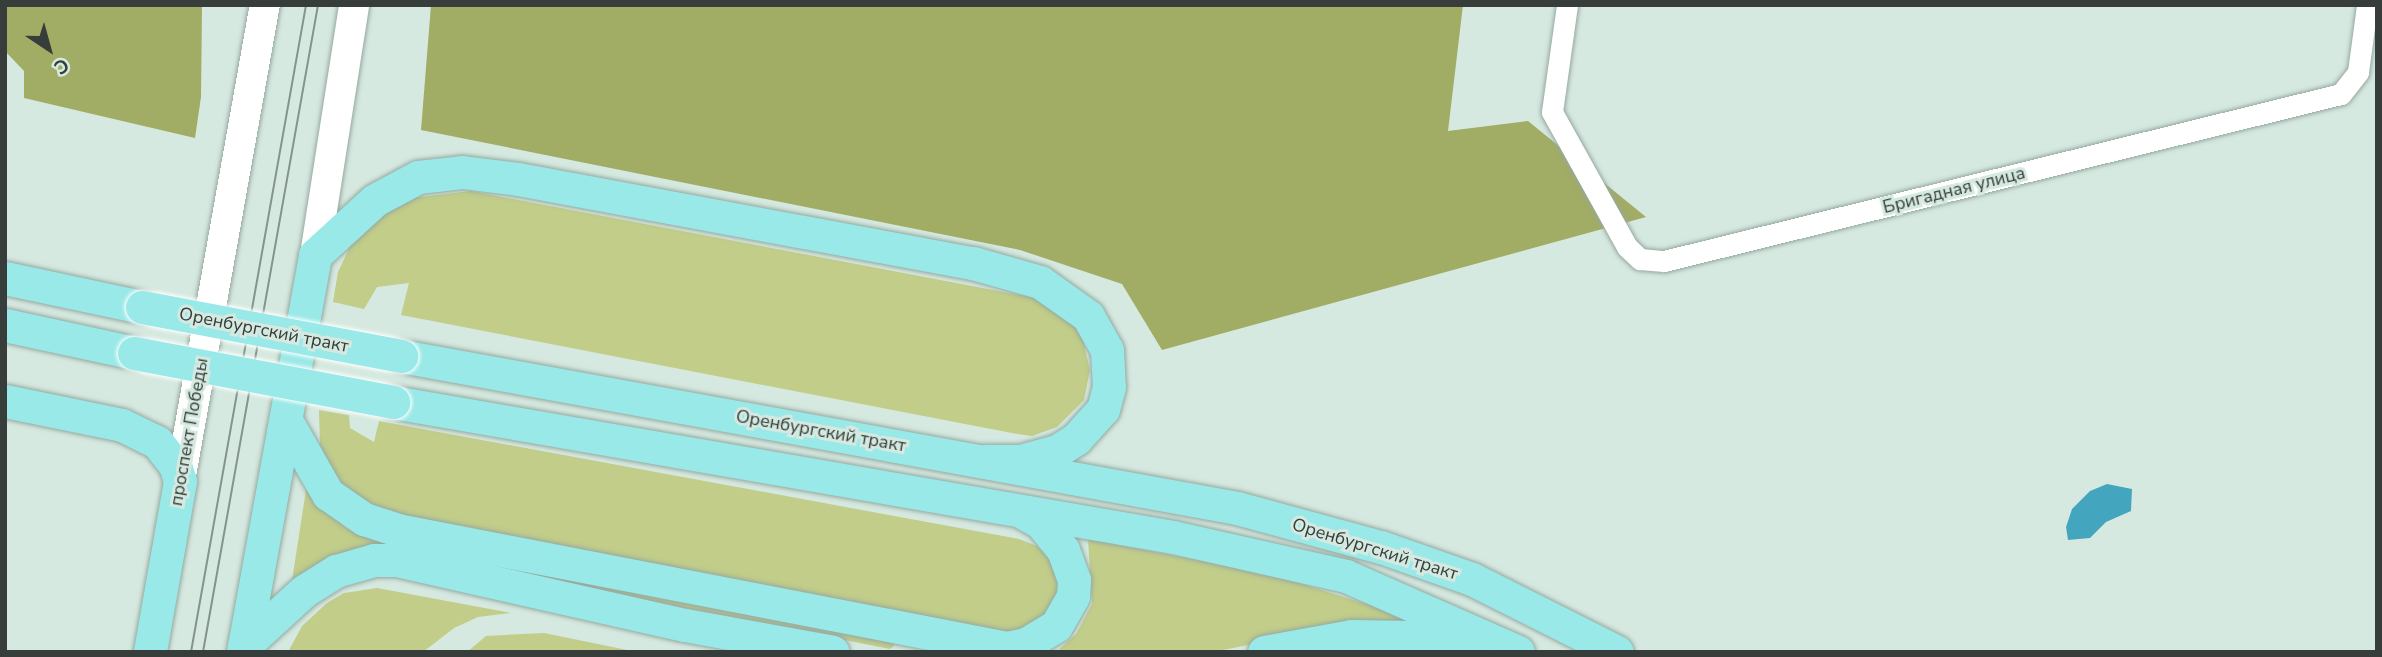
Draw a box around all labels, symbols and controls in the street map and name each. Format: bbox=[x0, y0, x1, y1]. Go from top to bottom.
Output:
north arrow bbox=[14, 14, 84, 84]
text: С bbox=[48, 52, 74, 80]
street label: Бригадная улица bbox=[1881, 162, 2027, 218]
street label: Оренбургский тракт bbox=[177, 303, 351, 357]
street label: проспект Победы bbox=[165, 356, 213, 508]
street label: Оренбургский тракт bbox=[734, 405, 908, 457]
street label: Оренбургский тракт bbox=[1289, 513, 1461, 585]

